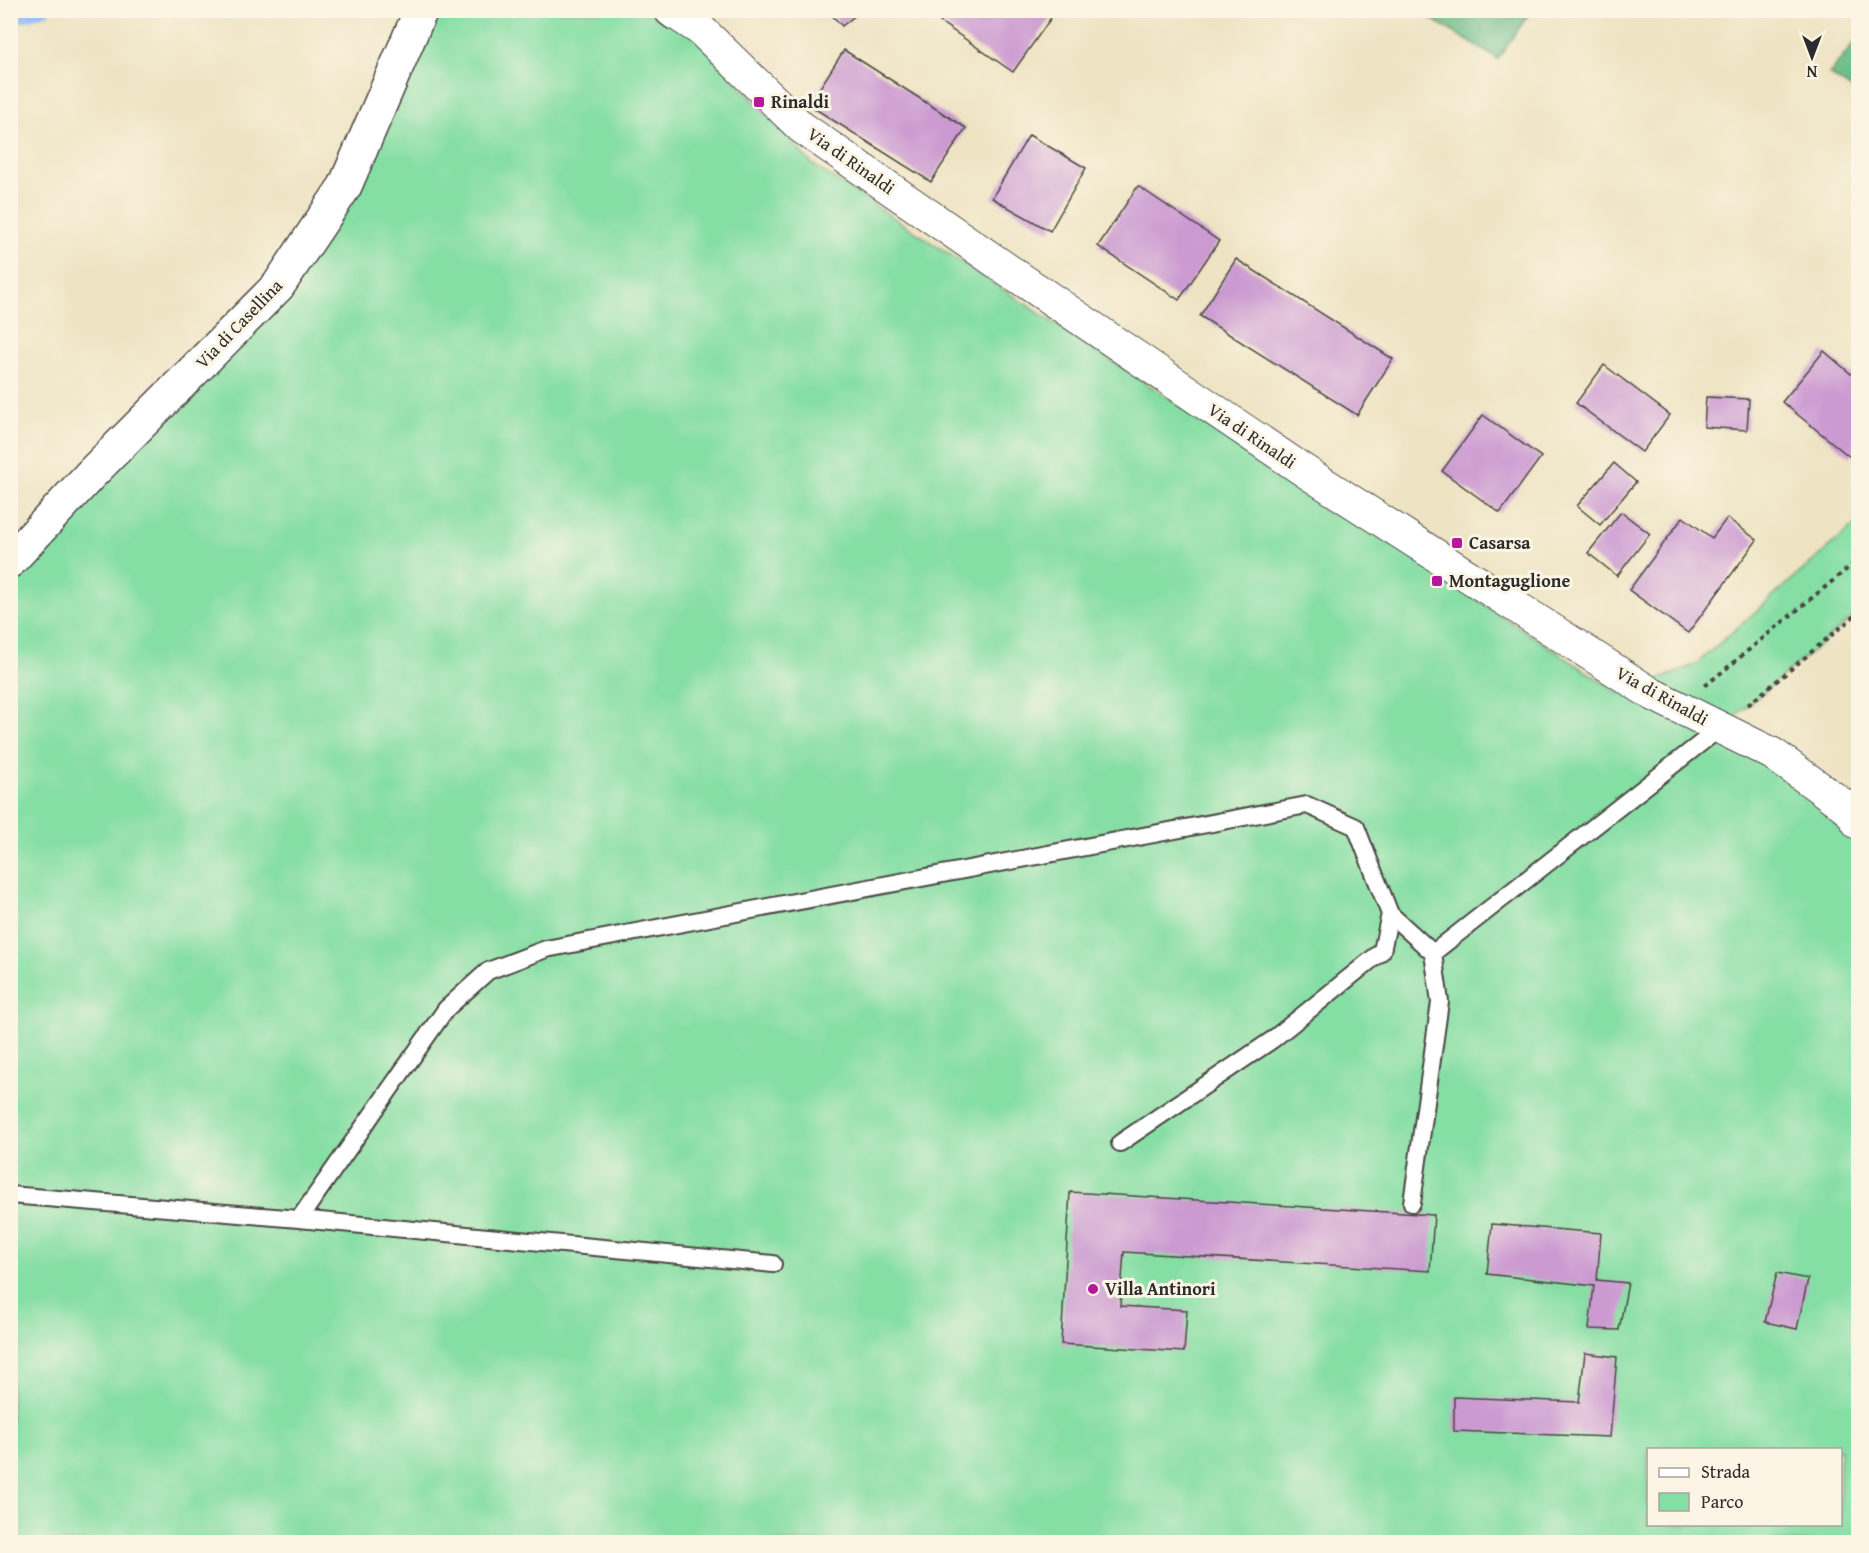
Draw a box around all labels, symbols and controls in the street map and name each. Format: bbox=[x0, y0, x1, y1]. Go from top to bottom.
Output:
north arrow bbox=[1782, 27, 1842, 87]
text: N bbox=[1806, 60, 1817, 84]
place label: Rinaldi bbox=[771, 88, 830, 115]
marker: Rinaldi bbox=[752, 95, 766, 109]
street label: Via di Rinaldi bbox=[802, 120, 901, 201]
street label: Via di Casellina bbox=[189, 272, 289, 375]
street label: Via di Rinaldi bbox=[1203, 396, 1302, 475]
place label: Casarsa bbox=[1469, 529, 1531, 556]
marker: Casarsa bbox=[1450, 536, 1464, 550]
place label: Montaguglione bbox=[1449, 567, 1570, 594]
marker: Montaguglione bbox=[1430, 574, 1444, 588]
street label: Via di Rinaldi bbox=[1611, 659, 1713, 732]
place label: Villa Antinori bbox=[1105, 1275, 1216, 1302]
marker: Villa Antinori bbox=[1086, 1282, 1100, 1296]
legend bbox=[1647, 1448, 1842, 1526]
text: Strada bbox=[1701, 1458, 1751, 1485]
text: Parco bbox=[1701, 1488, 1744, 1515]

